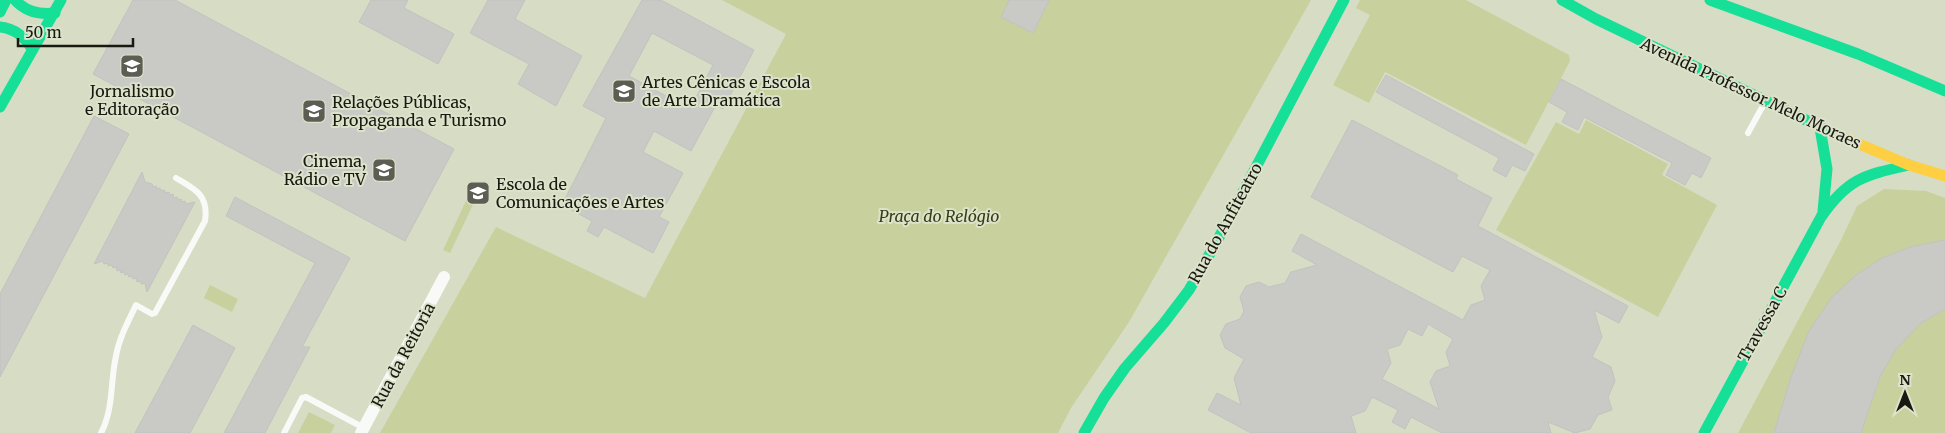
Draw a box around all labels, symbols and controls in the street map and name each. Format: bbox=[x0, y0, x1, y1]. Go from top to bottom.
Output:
scale bar bbox=[18, 15, 132, 47]
text: 50 m bbox=[25, 23, 62, 42]
street label: Avenida Professor Melo Moraes bbox=[1637, 33, 1865, 153]
school or university icon: Jornalismo e Editoração bbox=[119, 53, 145, 79]
place label: Artes Cênicas e Escola de Arte Dramática bbox=[641, 72, 811, 110]
school or university icon: Artes Cênicas e Escola de Arte Dramática bbox=[611, 78, 637, 104]
place label: Jornalismo e Editoração bbox=[85, 81, 179, 119]
place label: Relações Públicas, Propaganda e Turismo bbox=[332, 92, 506, 130]
school or university icon: Relações Públicas, Propaganda e Turismo bbox=[301, 98, 327, 124]
place label: Cinema, Rádio e TV bbox=[284, 151, 366, 189]
school or university icon: Cinema, Rádio e TV bbox=[371, 157, 397, 183]
street label: Rua do Anfiteatro bbox=[1184, 159, 1266, 287]
place label: Escola de Comunicações e Artes bbox=[496, 174, 664, 212]
school or university icon: Escola de Comunicações e Artes bbox=[465, 180, 491, 206]
park label: Praça do Relógio bbox=[879, 206, 999, 226]
street label: Travessa C bbox=[1733, 283, 1791, 365]
street label: Rua da Reitoria bbox=[367, 299, 439, 411]
north arrow bbox=[1880, 368, 1930, 418]
text: N bbox=[1899, 371, 1911, 389]

